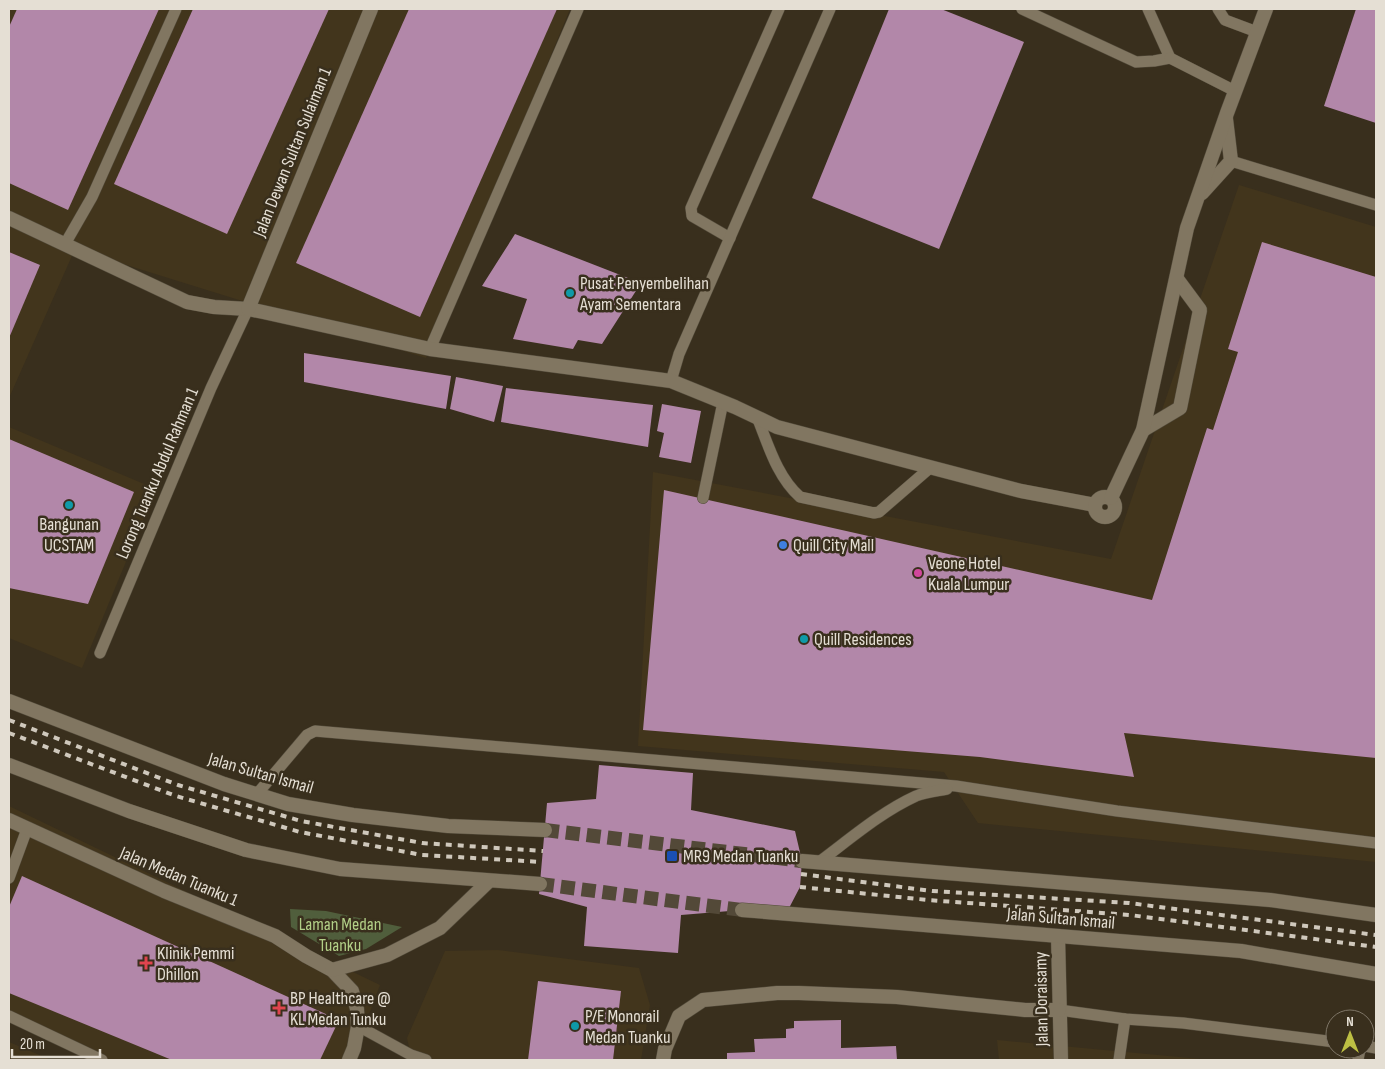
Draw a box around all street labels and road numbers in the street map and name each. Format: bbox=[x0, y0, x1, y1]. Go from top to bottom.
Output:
street label: Jalan Dewan Sultan Sulaiman 1 bbox=[249, 64, 336, 241]
street label: Lorong Tuanku Abdul Rahman 1 bbox=[112, 384, 203, 562]
street label: Jalan Sultan Ismail bbox=[205, 748, 316, 798]
street label: Jalan Medan Tuanku 1 bbox=[116, 842, 242, 911]
street label: Jalan Sultan Ismail bbox=[1005, 903, 1116, 934]
street label: Jalan Doraisamy bbox=[1030, 951, 1053, 1048]

